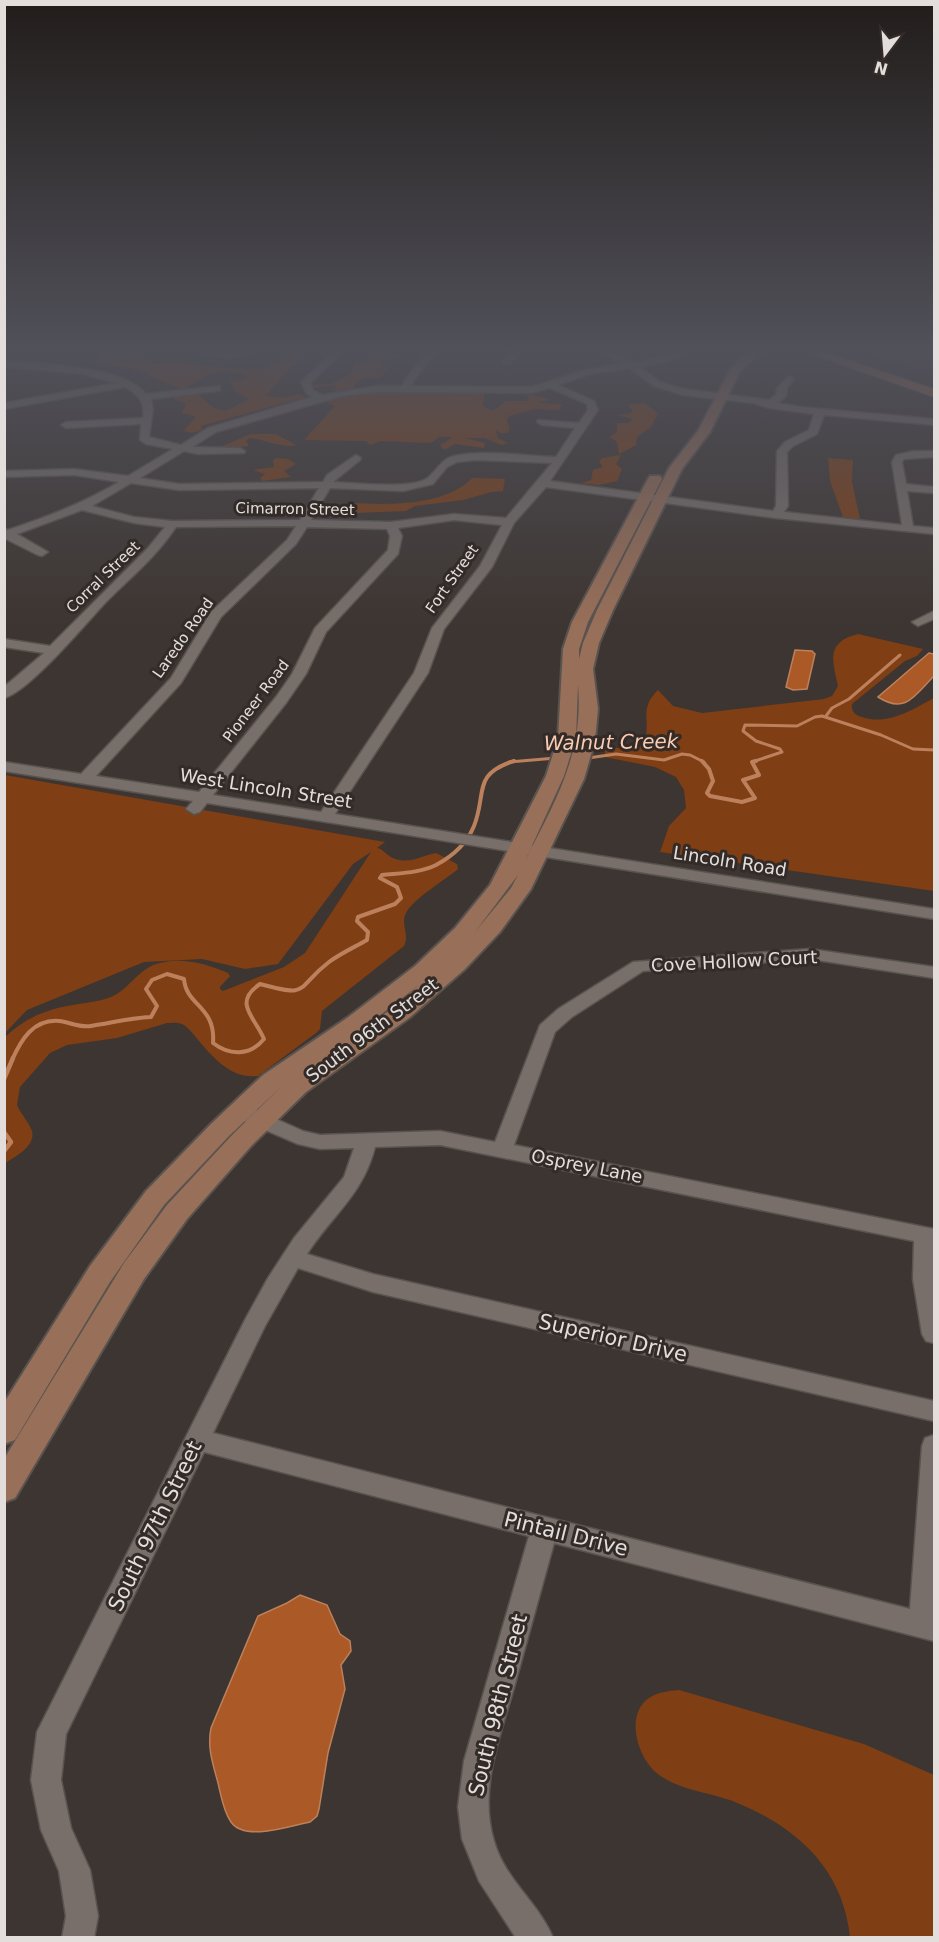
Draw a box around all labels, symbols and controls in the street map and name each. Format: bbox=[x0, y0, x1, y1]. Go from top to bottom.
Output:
north arrow bbox=[855, 24, 915, 84]
text: N bbox=[872, 57, 890, 79]
street label: Cimarron Street bbox=[235, 499, 355, 519]
street label: Corral Street bbox=[62, 537, 144, 617]
street label: Fort Street bbox=[422, 541, 482, 617]
street label: Laredo Road bbox=[149, 594, 217, 682]
street label: Pioneer Road bbox=[219, 656, 293, 746]
water label: Walnut Creek bbox=[544, 729, 680, 755]
street label: West Lincoln Street bbox=[178, 764, 354, 812]
street label: Lincoln Road bbox=[672, 842, 788, 880]
street label: Cove Hollow Court bbox=[650, 946, 818, 976]
street label: South 96th Street bbox=[302, 974, 442, 1086]
street label: Osprey Lane bbox=[530, 1145, 644, 1187]
street label: Superior Drive bbox=[536, 1309, 690, 1367]
street label: South 97th Street bbox=[103, 1437, 207, 1615]
street label: Pintail Drive bbox=[502, 1507, 630, 1561]
street label: South 98th Street bbox=[464, 1612, 532, 1798]

